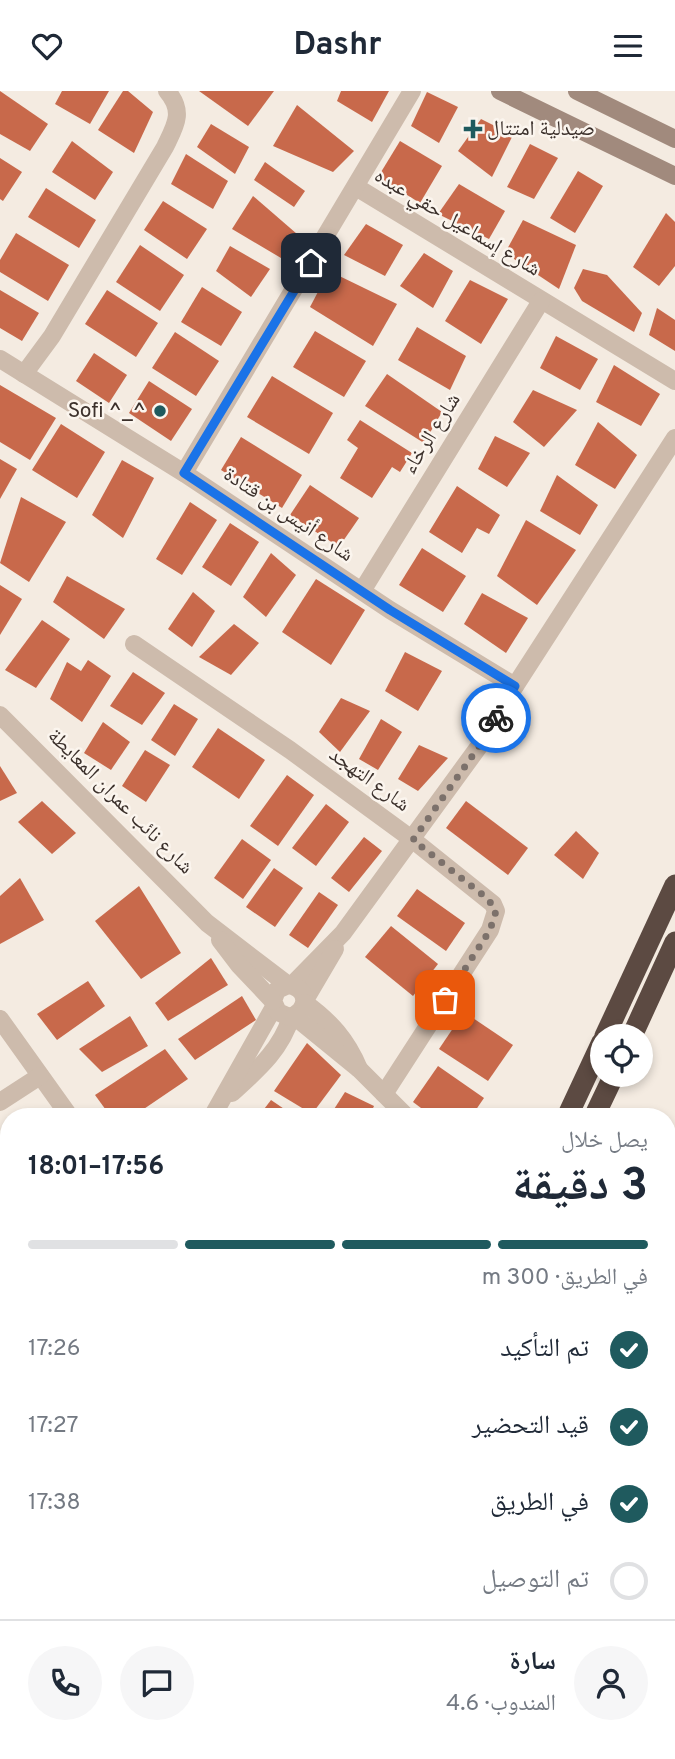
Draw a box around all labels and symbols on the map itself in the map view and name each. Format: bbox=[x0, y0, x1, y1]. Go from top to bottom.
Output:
place label: صيدلية امتتال bbox=[487, 116, 595, 143]
marker: صيدلية امتتال bbox=[465, 121, 481, 137]
street label: شارع إسماعيل حقي عبده bbox=[368, 163, 545, 284]
pin bbox=[281, 233, 341, 293]
street label: شارع الرخاء bbox=[397, 388, 467, 480]
place label: Sofi ^_^ bbox=[68, 398, 146, 425]
marker: Sofi ^_^ bbox=[152, 403, 168, 419]
street label: شارع أنيس بن قتادة bbox=[218, 461, 359, 569]
courier bbox=[461, 683, 531, 753]
street label: شارع نائب عمران المعايطة bbox=[41, 723, 199, 881]
street label: شارع التهجد bbox=[323, 742, 415, 818]
pin bbox=[415, 970, 475, 1030]

